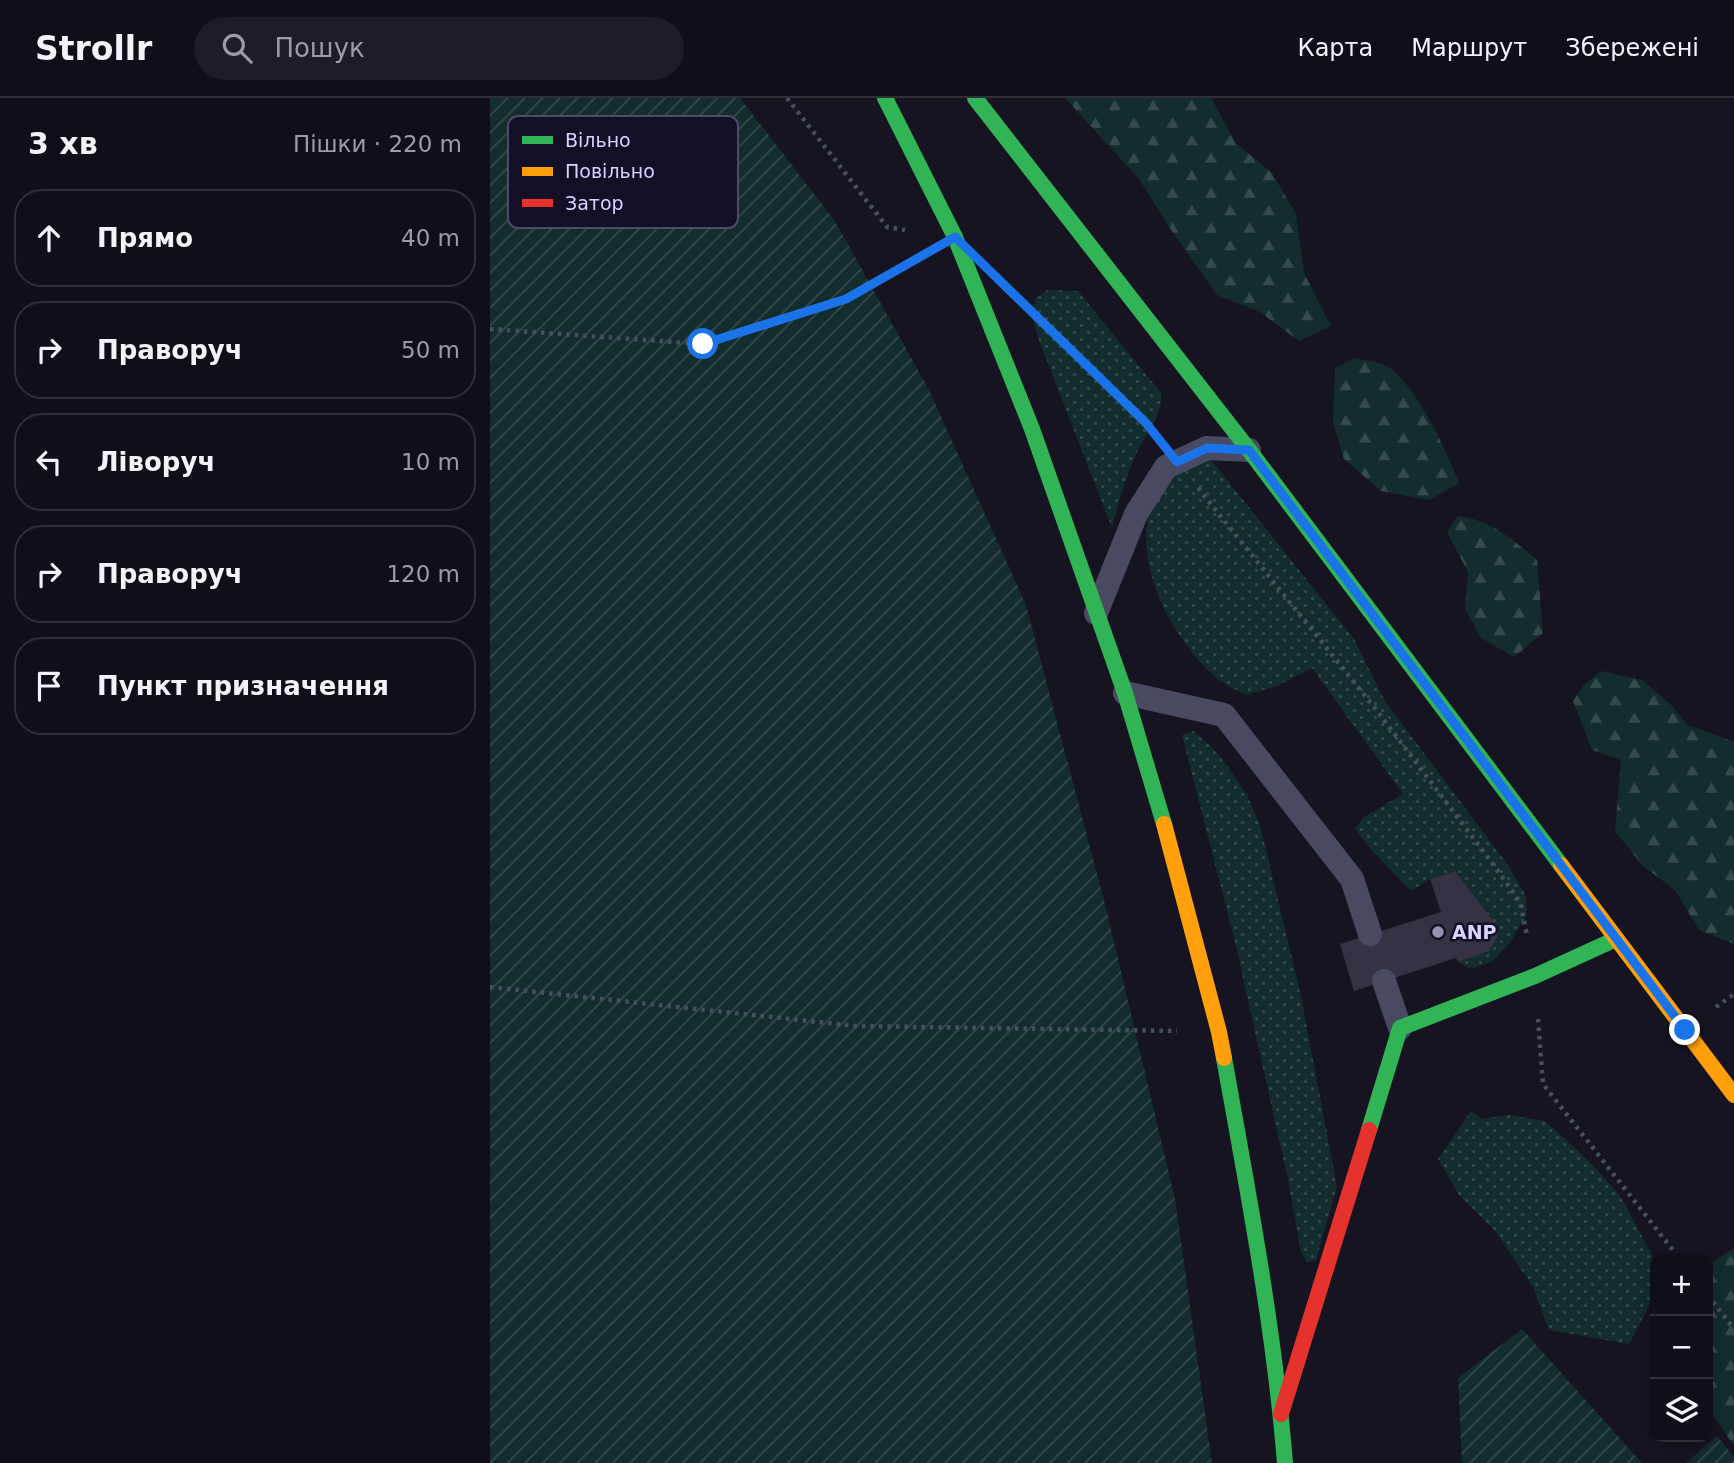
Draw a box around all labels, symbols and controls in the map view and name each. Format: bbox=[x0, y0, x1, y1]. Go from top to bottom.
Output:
search box bbox=[194, 17, 684, 80]
text: Strollr bbox=[35, 29, 152, 68]
icon: search bbox=[218, 29, 256, 67]
text: Пошук bbox=[274, 33, 365, 63]
text: Карта bbox=[1298, 34, 1373, 62]
text: Маршрут bbox=[1411, 34, 1527, 62]
text: Збережені bbox=[1565, 34, 1699, 62]
legend bbox=[508, 116, 738, 228]
text: 3 хв bbox=[28, 126, 98, 161]
text: Вільно bbox=[565, 129, 631, 151]
text: Пішки · 220 m bbox=[293, 131, 462, 157]
text: Повільно bbox=[565, 160, 655, 182]
text: Затор bbox=[565, 192, 624, 214]
icon: ahead bbox=[30, 219, 68, 257]
text: Прямо bbox=[97, 223, 193, 253]
text: 40 m bbox=[401, 225, 460, 251]
route start bbox=[687, 328, 718, 359]
icon: right bbox=[30, 331, 68, 369]
text: Праворуч bbox=[97, 335, 243, 365]
text: 50 m bbox=[401, 337, 460, 363]
icon: left bbox=[30, 443, 68, 481]
text: Ліворуч bbox=[97, 447, 215, 477]
text: 10 m bbox=[401, 449, 460, 475]
icon: right bbox=[30, 555, 68, 593]
text: Праворуч bbox=[97, 559, 243, 589]
text: 120 m bbox=[386, 561, 460, 587]
icon: arrive bbox=[30, 667, 68, 705]
text: Пункт призначення bbox=[97, 671, 389, 701]
place label: ANP bbox=[1452, 921, 1497, 943]
marker: ANP bbox=[1430, 924, 1446, 940]
route end bbox=[1669, 1014, 1700, 1045]
map controls bbox=[1650, 1253, 1713, 1442]
button: + bbox=[1650, 1253, 1713, 1316]
button: − bbox=[1650, 1316, 1713, 1379]
button: layers bbox=[1650, 1379, 1713, 1442]

